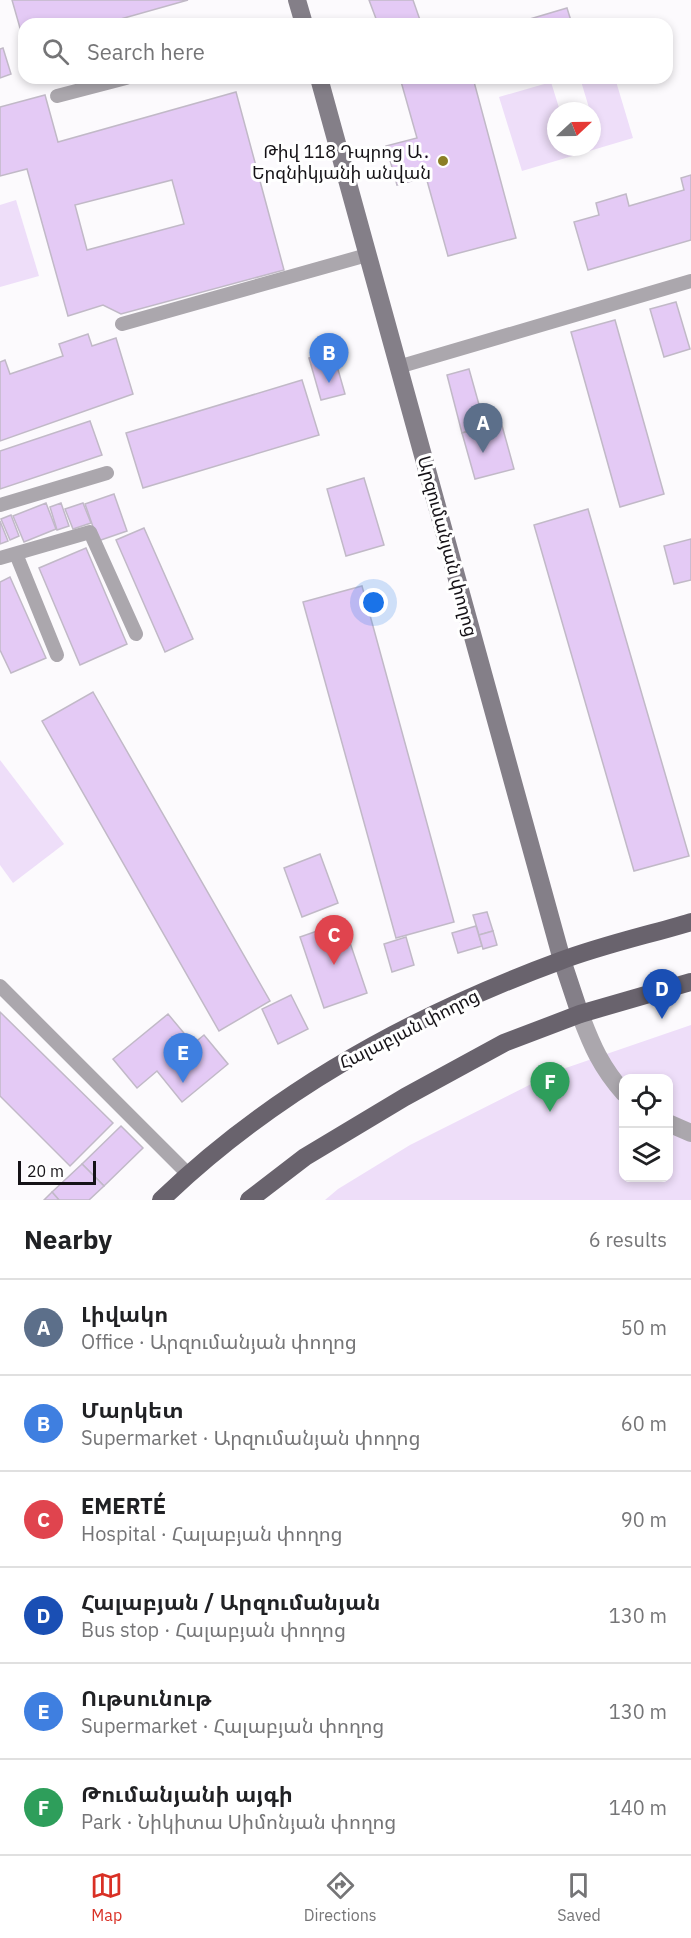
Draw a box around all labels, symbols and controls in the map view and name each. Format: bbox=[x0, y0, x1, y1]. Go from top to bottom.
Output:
search box bbox=[18, 18, 673, 84]
icon: search bbox=[39, 35, 72, 68]
text: Search here bbox=[87, 37, 205, 66]
north arrow bbox=[547, 102, 601, 156]
place label: Թիվ 118 Դպրոց Ա․ Երզնիկյանի անվան bbox=[252, 140, 431, 184]
marker: Թիվ 118 Դպրոց Ա․ Երզնիկյանի անվան bbox=[436, 154, 450, 168]
pin: B bbox=[310, 334, 348, 383]
pin: A bbox=[464, 404, 502, 453]
street label: Արզումանյան փողոց bbox=[413, 453, 483, 639]
your location bbox=[359, 588, 388, 617]
pin: C bbox=[314, 916, 354, 965]
pin: D bbox=[642, 970, 682, 1019]
street label: Հալաբյան փողոց bbox=[335, 984, 483, 1074]
pin: E bbox=[164, 1034, 202, 1083]
pin: F bbox=[530, 1062, 570, 1112]
map controls bbox=[619, 1074, 673, 1182]
button: locate bbox=[619, 1074, 673, 1128]
button: layers bbox=[619, 1128, 673, 1182]
scale bar bbox=[18, 1158, 96, 1186]
text: 20 m bbox=[27, 1161, 64, 1181]
text: Nearby bbox=[24, 1222, 112, 1256]
text: 6 results bbox=[589, 1226, 667, 1253]
text: Լիվակո bbox=[81, 1299, 168, 1328]
text: A bbox=[37, 1314, 50, 1341]
text: 50 m bbox=[621, 1314, 667, 1341]
text: Office · Արզումանյան փողոց bbox=[81, 1328, 357, 1355]
text: Մարկետ bbox=[81, 1395, 184, 1424]
text: B bbox=[37, 1410, 50, 1437]
text: 60 m bbox=[621, 1410, 667, 1437]
text: Supermarket · Արզումանյան փողոց bbox=[81, 1424, 420, 1451]
text: EMERTÉ bbox=[81, 1491, 166, 1520]
text: C bbox=[37, 1506, 50, 1533]
text: 90 m bbox=[621, 1506, 667, 1533]
text: Hospital · Հալաբյան փողոց bbox=[81, 1520, 343, 1547]
text: Հալաբյան / Արզումանյան bbox=[81, 1587, 380, 1616]
text: D bbox=[37, 1602, 50, 1629]
text: 130 m bbox=[609, 1602, 667, 1629]
text: Bus stop · Հալաբյան փողոց bbox=[81, 1616, 346, 1643]
text: Ութսունութ bbox=[81, 1683, 212, 1712]
text: E bbox=[37, 1698, 50, 1725]
text: 130 m bbox=[609, 1698, 667, 1725]
text: Supermarket · Հալաբյան փողոց bbox=[81, 1712, 384, 1739]
text: Թումանյանի այգի bbox=[81, 1779, 293, 1808]
text: F bbox=[38, 1794, 49, 1821]
text: 140 m bbox=[609, 1794, 667, 1821]
text: Park · Նիկիտա Սիմոնյան փողոց bbox=[81, 1808, 396, 1835]
tab: Map bbox=[90, 1869, 123, 1925]
tab: Directions bbox=[304, 1869, 377, 1925]
tab: Saved bbox=[557, 1869, 601, 1925]

